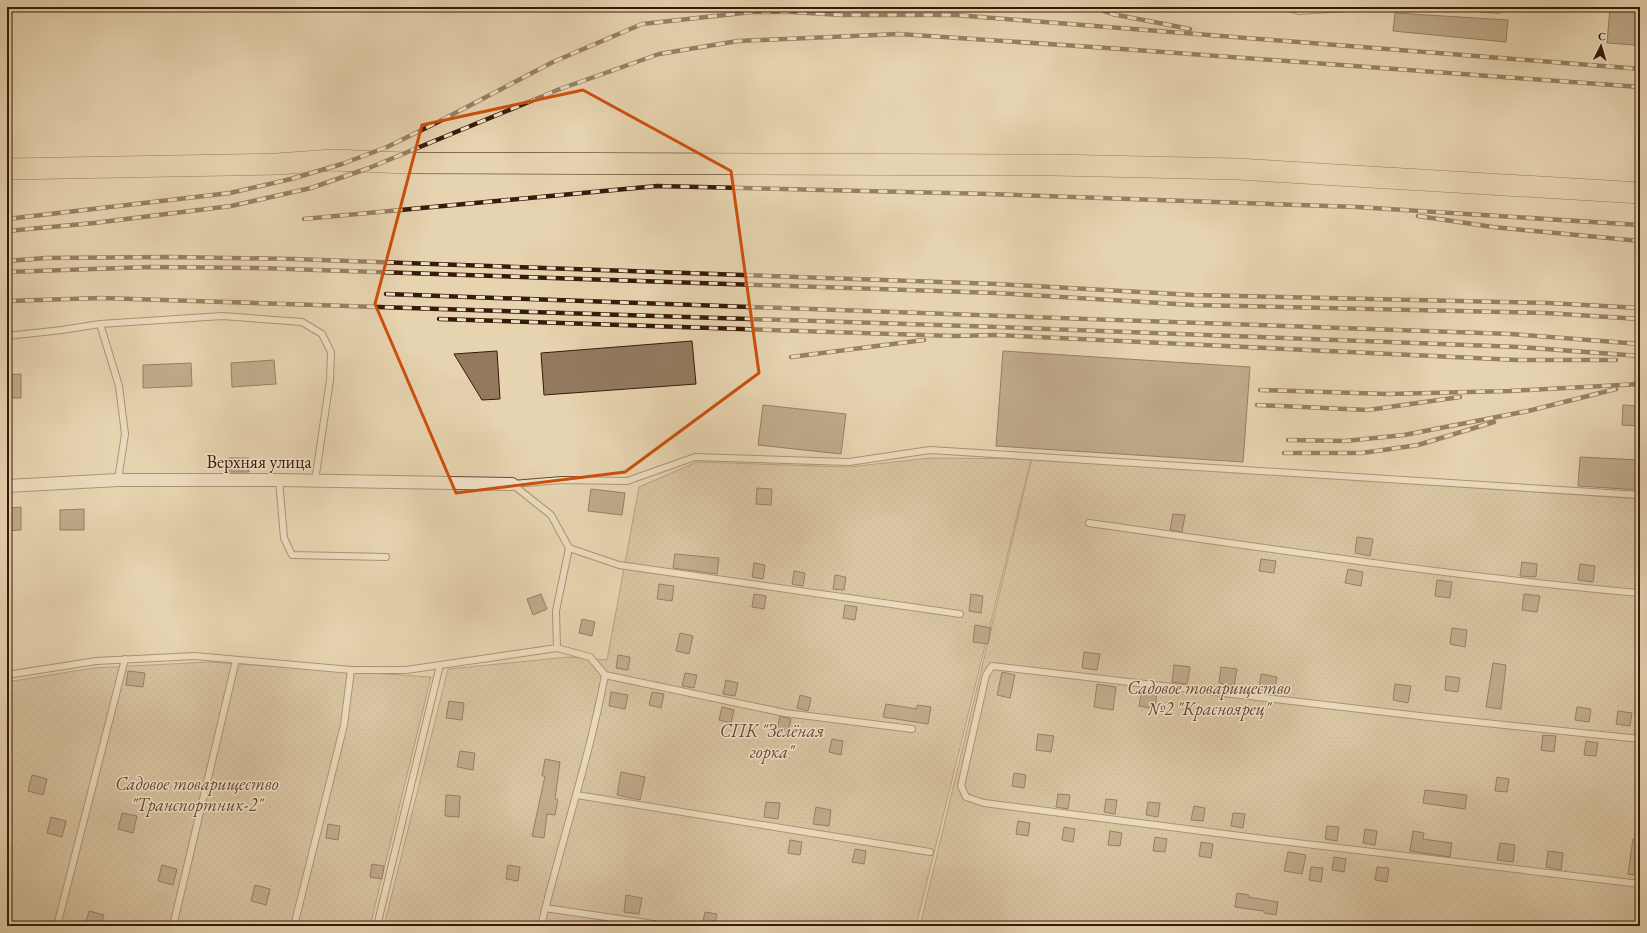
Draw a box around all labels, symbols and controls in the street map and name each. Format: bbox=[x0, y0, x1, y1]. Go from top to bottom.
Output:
north arrow bbox=[1581, 26, 1621, 66]
text: С bbox=[1597, 29, 1607, 43]
street label: Верхняя улица bbox=[206, 450, 312, 473]
park label: Садовое товарищество №2 "Красноярец" bbox=[1127, 676, 1291, 721]
park label: СПК "Зелёная горка" bbox=[720, 719, 824, 764]
park label: Садовое товарищество "Транспортник-2" bbox=[115, 772, 279, 817]

